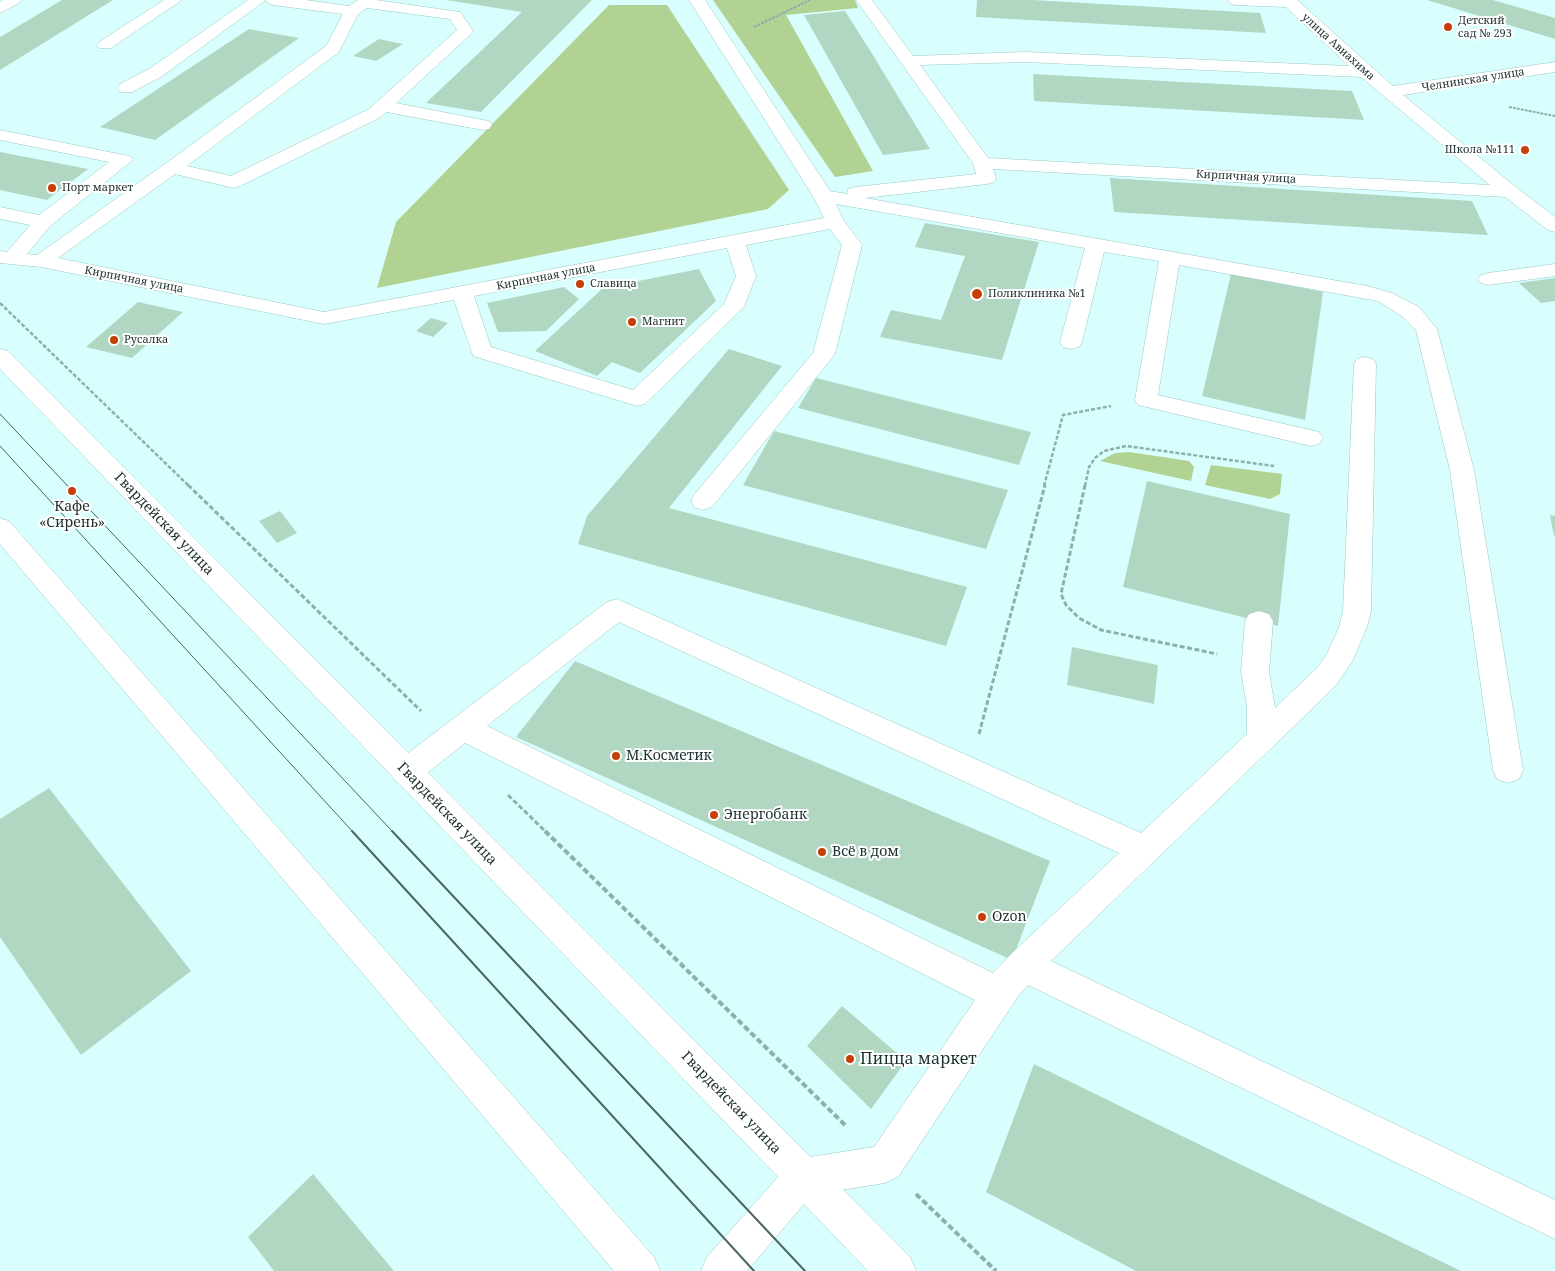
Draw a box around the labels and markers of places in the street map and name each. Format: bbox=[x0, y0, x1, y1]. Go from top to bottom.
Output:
place label: Детский сад № 293 bbox=[1458, 14, 1512, 40]
marker: Детский сад № 293 bbox=[1442, 21, 1454, 33]
place label: Школа №111 bbox=[1445, 143, 1515, 157]
marker: Школа №111 bbox=[1519, 144, 1531, 156]
place label: Порт маркет bbox=[62, 181, 133, 195]
marker: Порт маркет bbox=[46, 182, 58, 194]
place label: Славица bbox=[590, 277, 637, 291]
marker: Славица bbox=[574, 278, 586, 290]
marker: Поликлиника №1 bbox=[970, 287, 984, 301]
place label: Поликлиника №1 bbox=[988, 287, 1086, 301]
place label: Магнит bbox=[642, 315, 685, 329]
marker: Магнит bbox=[626, 316, 638, 328]
place label: Русалка bbox=[124, 333, 168, 347]
marker: Русалка bbox=[108, 334, 120, 346]
marker: Кафе «Сирень» bbox=[66, 485, 78, 497]
place label: Кафе «Сирень» bbox=[39, 499, 105, 532]
place label: М.Косметик bbox=[626, 748, 712, 764]
marker: М.Косметик bbox=[610, 750, 622, 762]
place label: Энергобанк bbox=[724, 807, 807, 823]
marker: Энергобанк bbox=[708, 809, 720, 821]
place label: Всё в дом bbox=[832, 844, 899, 860]
marker: Всё в дом bbox=[816, 846, 828, 858]
place label: Ozon bbox=[992, 909, 1027, 925]
marker: Ozon bbox=[976, 911, 988, 923]
place label: Пицца маркет bbox=[860, 1049, 977, 1069]
marker: Пицца маркет bbox=[844, 1053, 856, 1065]

